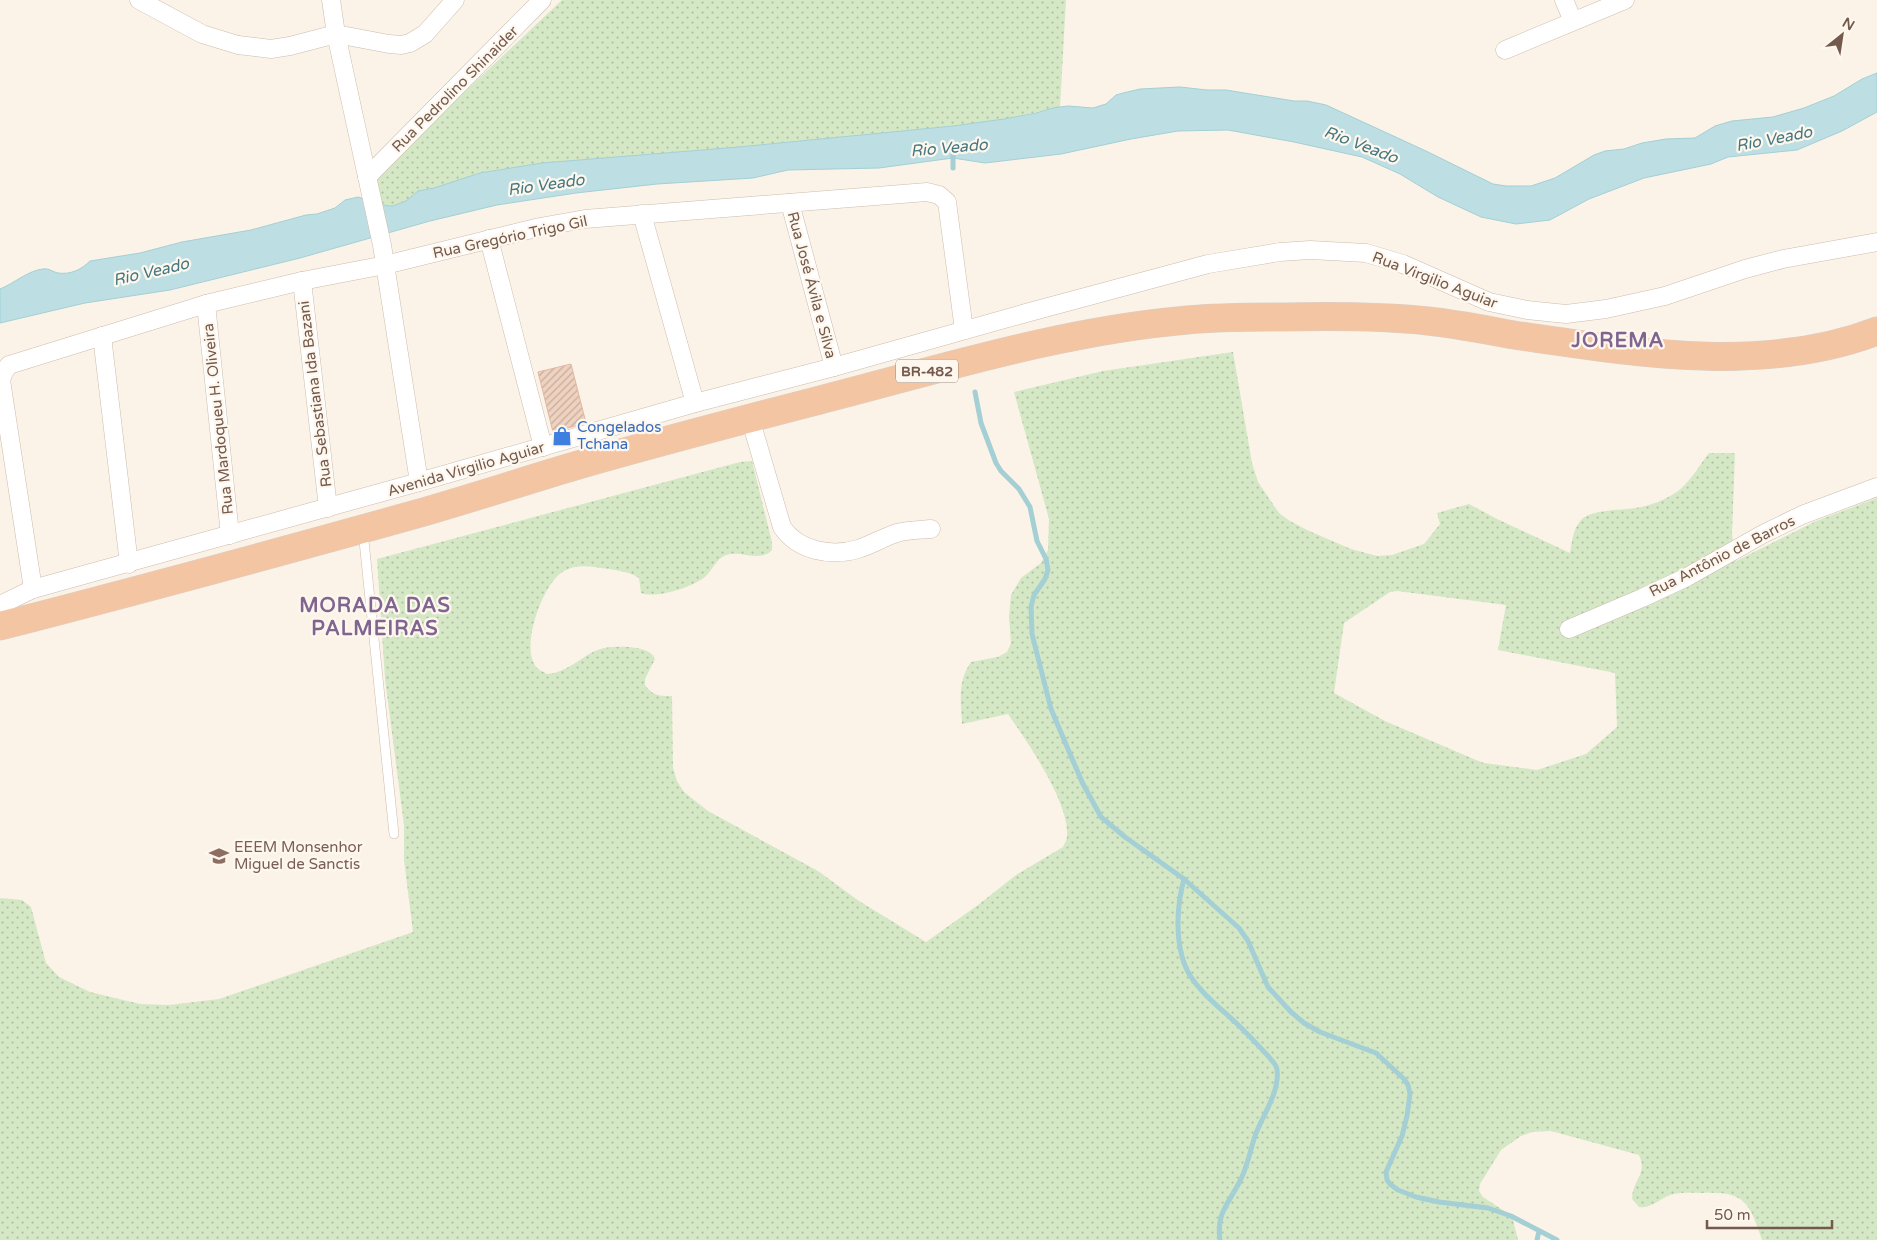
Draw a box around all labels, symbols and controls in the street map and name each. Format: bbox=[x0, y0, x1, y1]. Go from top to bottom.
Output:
north arrow bbox=[1817, 10, 1867, 60]
text: N bbox=[1839, 14, 1857, 34]
street label: Rua Pedrolino Shinaider bbox=[388, 22, 522, 156]
water label: Rio Veado bbox=[1321, 122, 1402, 169]
water label: Rio Veado bbox=[1734, 122, 1815, 156]
water label: Rio Veado bbox=[910, 135, 990, 161]
water label: Rio Veado bbox=[506, 170, 587, 200]
street label: Rua José Ávila e Silva bbox=[784, 209, 840, 361]
street label: Rua Gregório Trigo Gil bbox=[431, 212, 589, 262]
street label: Rua Virgilio Aguiar bbox=[1370, 248, 1500, 312]
water label: Rio Veado bbox=[111, 253, 192, 290]
street label: Rua Sebastiana Ida Bazani bbox=[295, 300, 335, 488]
street label: Rua Mardoqueu H. Oliveira bbox=[199, 322, 237, 516]
district label: JOREMA bbox=[1571, 329, 1664, 353]
road number: BR-482 bbox=[896, 360, 958, 382]
place label: Congelados Tchana bbox=[577, 418, 661, 453]
shop icon: Congelados Tchana bbox=[551, 425, 573, 447]
street label: Avenida Virgilio Aguiar bbox=[385, 438, 547, 500]
street label: Rua Antônio de Barros bbox=[1646, 511, 1798, 601]
district label: MORADA DAS PALMEIRAS bbox=[299, 594, 451, 641]
place label: EEEM Monsenhor Miguel de Sanctis bbox=[234, 838, 363, 873]
school or university icon: EEEM Monsenhor Miguel de Sanctis bbox=[208, 845, 230, 867]
scale bar bbox=[1707, 1198, 1832, 1230]
text: 50 m bbox=[1714, 1206, 1751, 1224]

